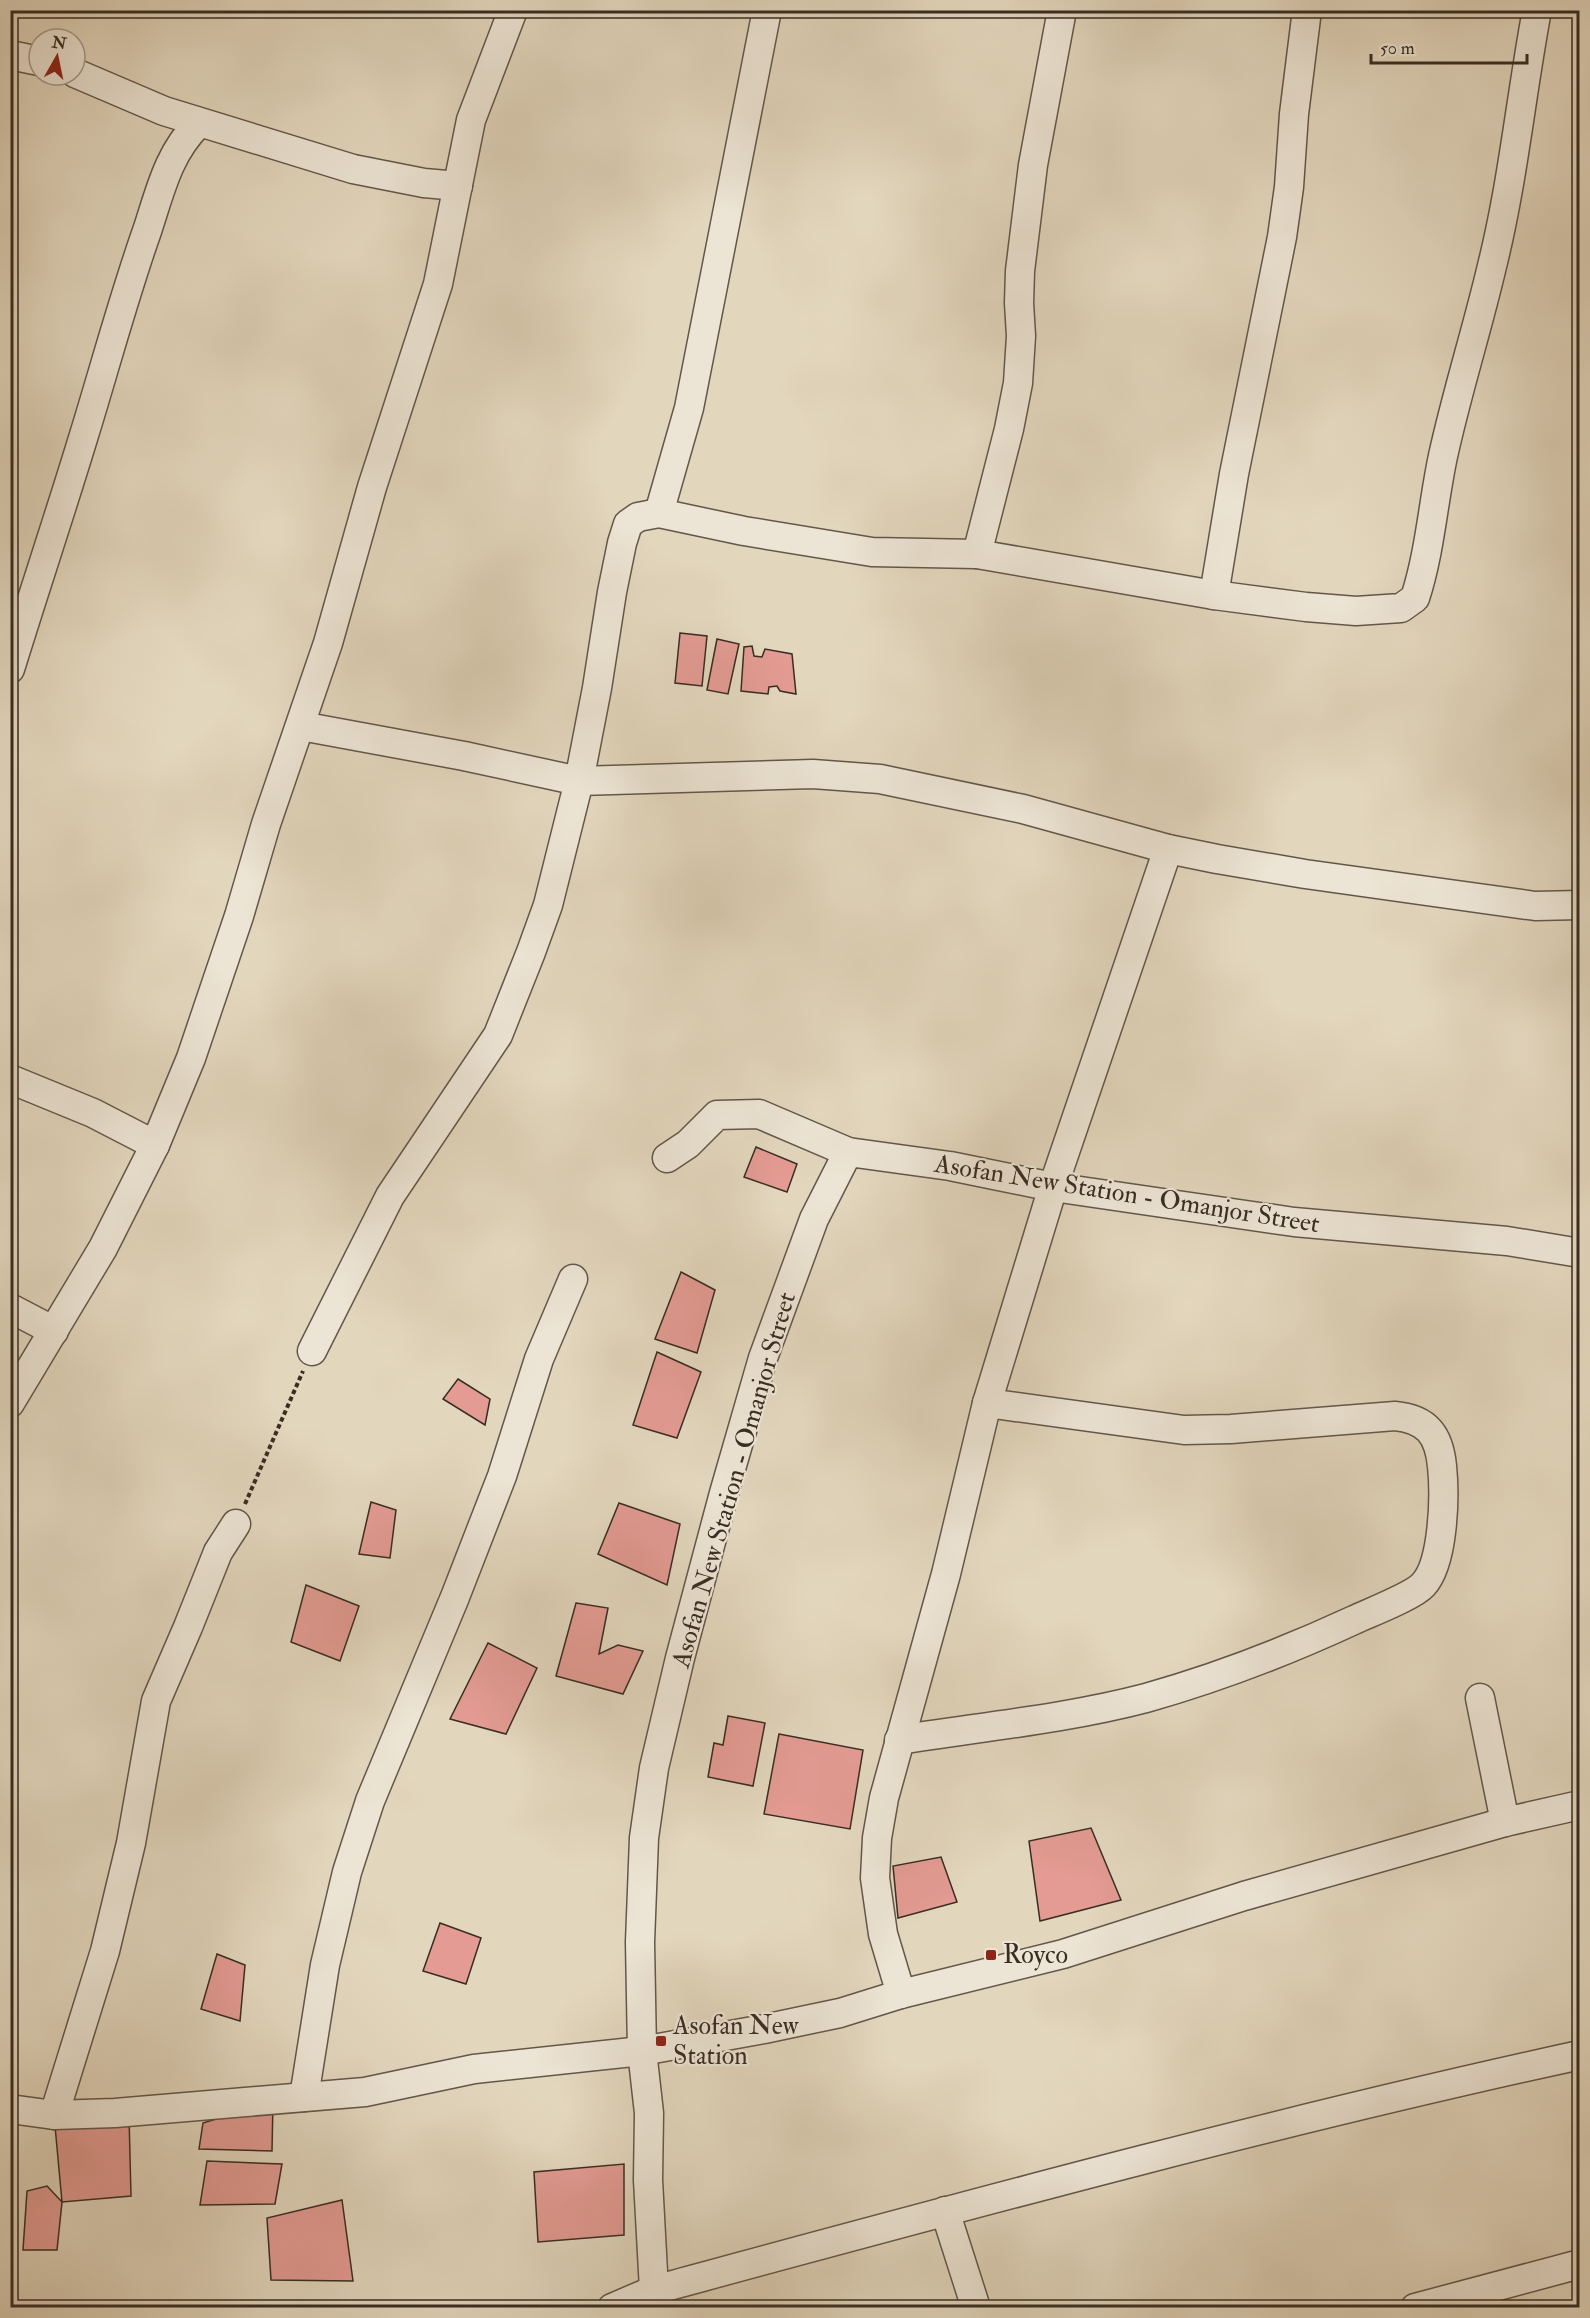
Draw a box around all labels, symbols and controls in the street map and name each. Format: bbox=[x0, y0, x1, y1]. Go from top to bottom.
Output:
north arrow bbox=[27, 27, 87, 87]
scale bar bbox=[1371, 27, 1527, 65]
text: N bbox=[50, 32, 68, 54]
text: 50 m bbox=[1380, 37, 1415, 60]
street label: Asofan New Station - Omanjor Street bbox=[931, 1148, 1322, 1240]
street label: Asofan New Station - Omanjor Street bbox=[665, 1288, 803, 1673]
place label: Royco bbox=[1003, 1939, 1068, 1971]
marker: Royco bbox=[984, 1948, 998, 1962]
place label: Asofan New Station bbox=[672, 2010, 800, 2072]
marker: Asofan New Station bbox=[654, 2034, 668, 2048]

